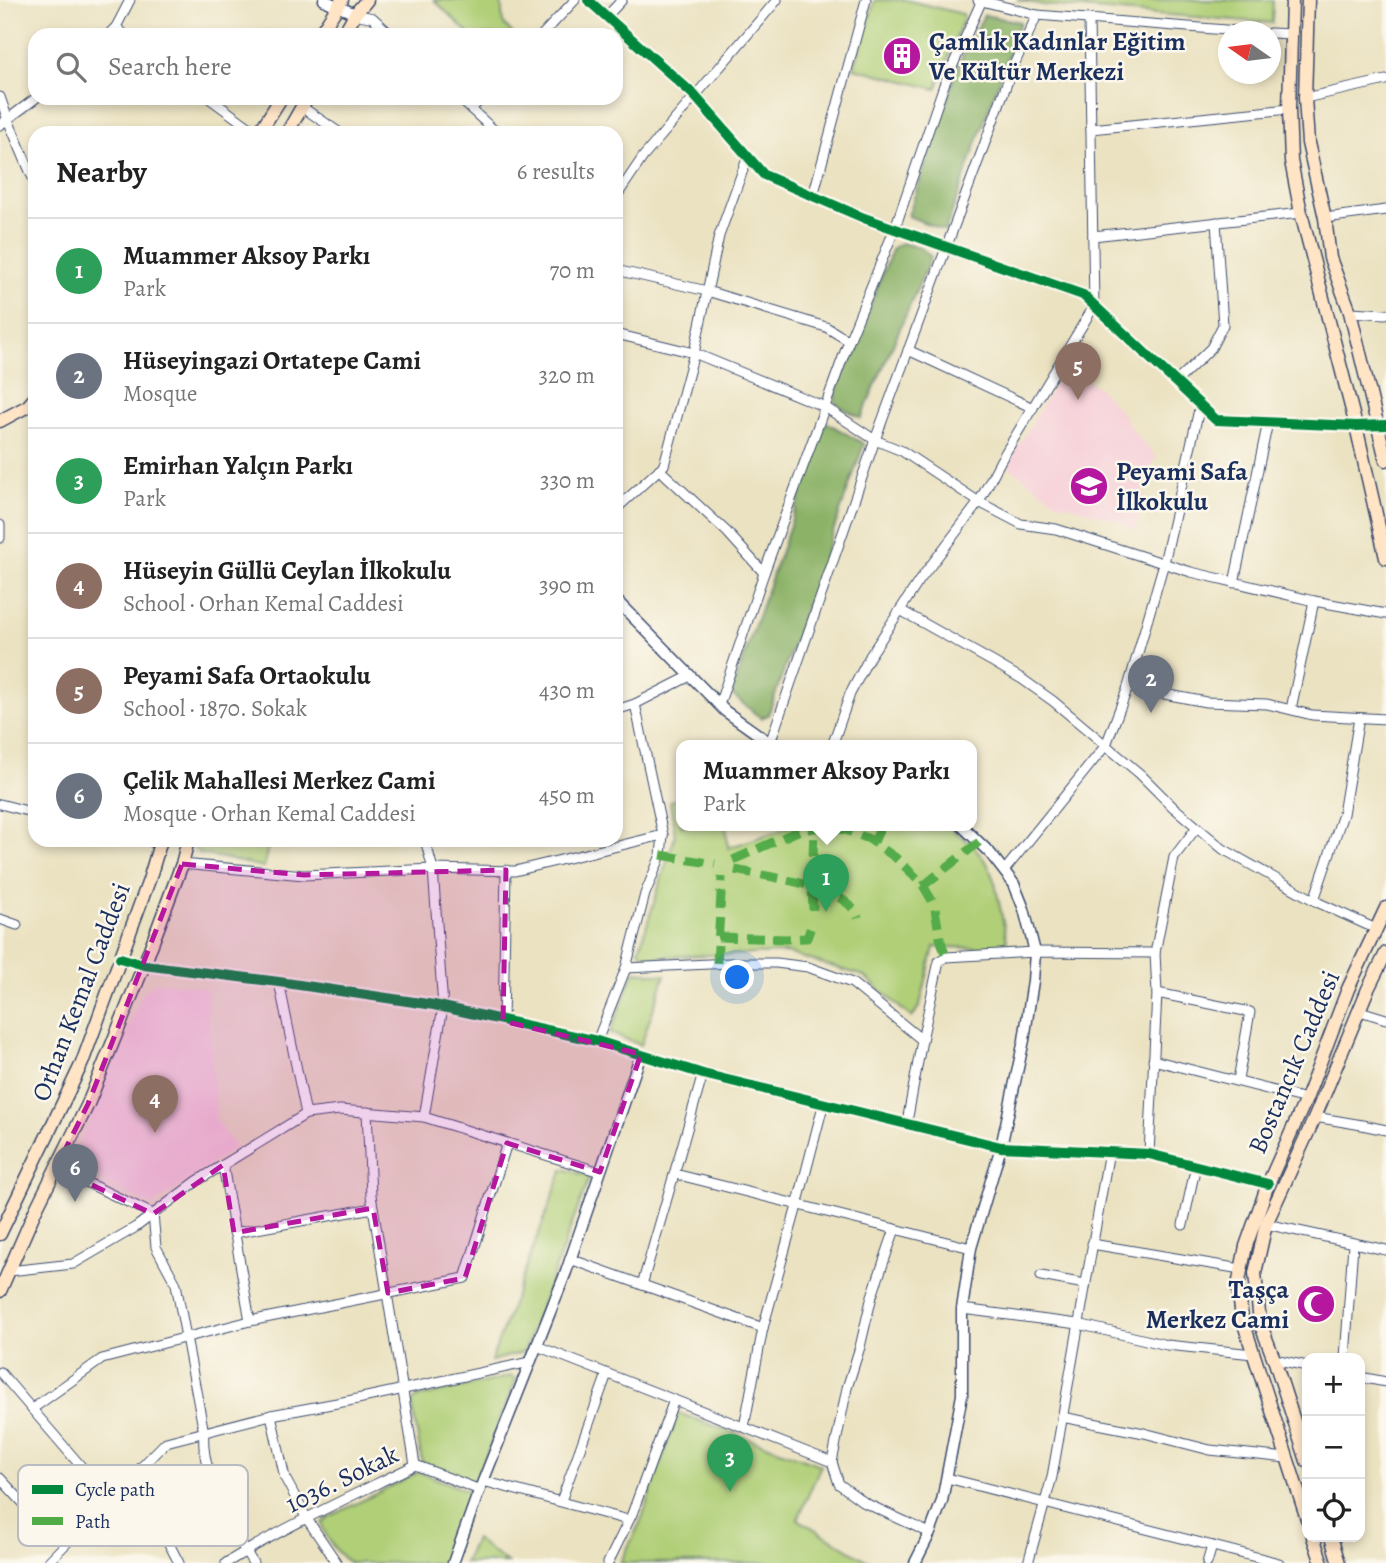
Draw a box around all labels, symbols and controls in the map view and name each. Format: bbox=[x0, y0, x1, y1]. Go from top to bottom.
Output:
north arrow bbox=[1218, 21, 1281, 84]
place label: Çamlık Kadınlar Eğitim Ve Kültür Merkezi bbox=[928, 24, 1186, 89]
search box bbox=[28, 28, 623, 105]
building icon: Çamlık Kadınlar Eğitim Ve Kültür Merkezi bbox=[881, 35, 923, 77]
icon: search bbox=[52, 48, 90, 86]
text: Search here bbox=[108, 49, 232, 84]
text: Nearby bbox=[56, 152, 147, 192]
text: 6 results bbox=[517, 156, 595, 187]
text: Muammer Aksoy Parkı bbox=[123, 238, 370, 273]
text: 1 bbox=[75, 255, 83, 286]
text: 70 m bbox=[549, 255, 595, 286]
text: Park bbox=[123, 273, 166, 304]
pin: 5 bbox=[1055, 342, 1101, 400]
text: Hüseyingazi Ortatepe Cami bbox=[123, 343, 421, 378]
text: 2 bbox=[73, 360, 85, 391]
text: 320 m bbox=[539, 360, 595, 391]
text: Mosque bbox=[123, 378, 197, 409]
text: Emirhan Yalçın Parkı bbox=[123, 448, 353, 483]
place label: Peyami Safa İlkokulu bbox=[1116, 454, 1248, 519]
text: 3 bbox=[74, 465, 84, 496]
text: 330 m bbox=[540, 465, 595, 496]
school or university icon: Peyami Safa İlkokulu bbox=[1068, 465, 1110, 507]
text: Park bbox=[123, 483, 166, 514]
text: Hüseyin Güllü Ceylan İlkokulu bbox=[123, 553, 451, 588]
text: 4 bbox=[74, 570, 84, 601]
text: 390 m bbox=[539, 570, 595, 601]
text: School · Orhan Kemal Caddesi bbox=[123, 588, 404, 619]
pin: 2 bbox=[1128, 655, 1174, 713]
text: Peyami Safa Ortaokulu bbox=[123, 658, 371, 693]
text: 5 bbox=[74, 675, 84, 706]
text: 430 m bbox=[539, 675, 595, 706]
text: School · 1870. Sokak bbox=[123, 693, 307, 724]
popup bbox=[676, 740, 977, 831]
text: Muammer Aksoy Parkı bbox=[703, 753, 950, 788]
text: Çelik Mahallesi Merkez Cami bbox=[123, 763, 436, 798]
text: 6 bbox=[74, 780, 84, 811]
text: 450 m bbox=[539, 780, 595, 811]
text: Park bbox=[703, 788, 746, 819]
text: Mosque · Orhan Kemal Caddesi bbox=[123, 798, 416, 829]
pin: 1 bbox=[803, 854, 849, 912]
street label: Orhan Kemal Caddesi bbox=[23, 878, 139, 1106]
your location bbox=[720, 960, 754, 994]
street label: Bostancık Caddesi bbox=[1240, 965, 1348, 1159]
pin: 4 bbox=[132, 1075, 178, 1133]
pin: 6 bbox=[52, 1144, 98, 1202]
place label: Taşça Merkez Cami bbox=[1146, 1272, 1289, 1337]
mosque icon: Taşça Merkez Cami bbox=[1295, 1283, 1337, 1325]
map controls bbox=[1302, 1353, 1365, 1542]
button: + bbox=[1302, 1353, 1365, 1416]
button: − bbox=[1302, 1416, 1365, 1479]
pin: 3 bbox=[707, 1434, 753, 1492]
street label: 1036. Sokak bbox=[280, 1437, 404, 1521]
legend bbox=[18, 1465, 248, 1546]
text: Cycle path bbox=[75, 1477, 155, 1503]
button: locate bbox=[1302, 1479, 1365, 1542]
text: Path bbox=[75, 1509, 110, 1535]

